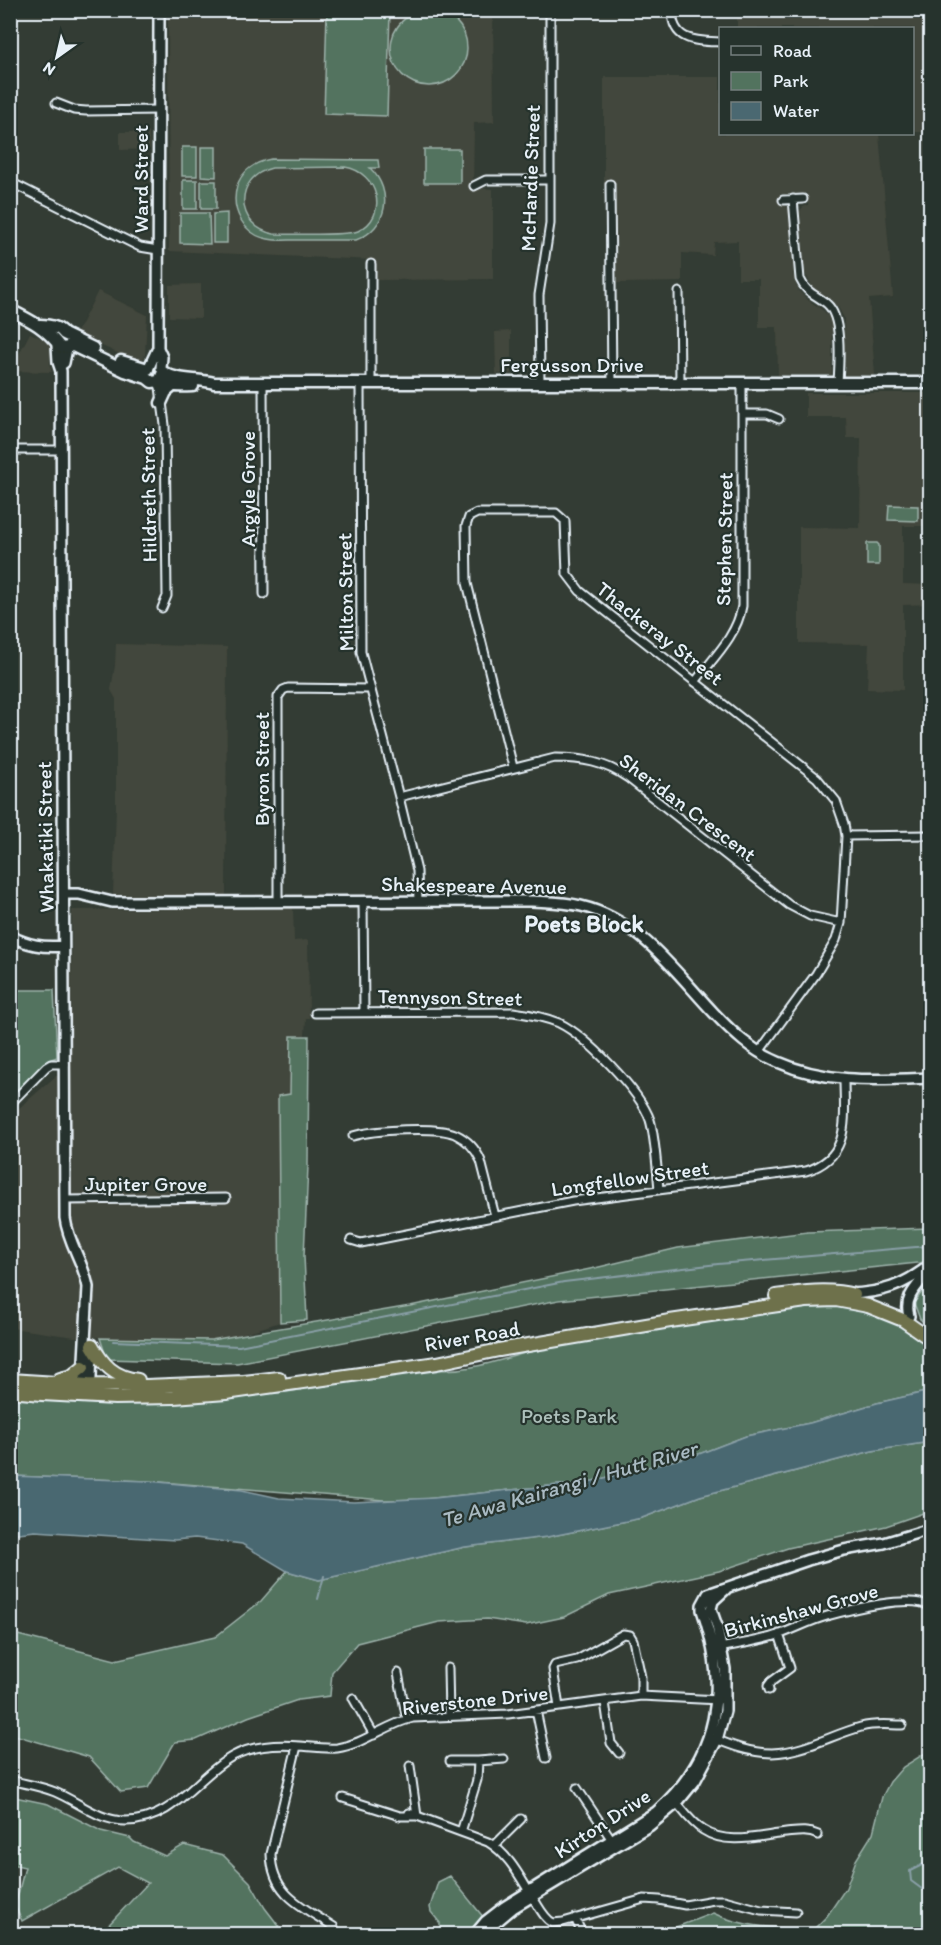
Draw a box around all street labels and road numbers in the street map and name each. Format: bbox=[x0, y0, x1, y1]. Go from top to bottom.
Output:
street label: McHardie Street bbox=[515, 104, 545, 252]
street label: Ward Street bbox=[128, 125, 153, 233]
street label: Fergusson Drive bbox=[500, 352, 644, 377]
street label: Hildreth Street bbox=[134, 427, 162, 563]
street label: Argyle Grove bbox=[235, 431, 260, 547]
street label: Stephen Street bbox=[710, 472, 738, 606]
street label: Milton Street bbox=[331, 532, 359, 652]
street label: Thackeray Street bbox=[592, 576, 729, 690]
street label: Byron Street bbox=[249, 712, 274, 826]
street label: Sheridan Crescent bbox=[615, 747, 762, 867]
street label: Whakatiki Street bbox=[31, 761, 59, 913]
street label: Shakespeare Avenue bbox=[381, 871, 567, 899]
street label: Tennyson Street bbox=[377, 983, 523, 1011]
street label: Longfellow Street bbox=[550, 1155, 711, 1201]
street label: Jupiter Grove bbox=[85, 1171, 207, 1196]
street label: River Road bbox=[422, 1315, 522, 1357]
street label: Birkinshaw Grove bbox=[721, 1577, 881, 1643]
street label: Riverstone Drive bbox=[401, 1680, 549, 1720]
street label: Kirton Drive bbox=[549, 1783, 655, 1863]

